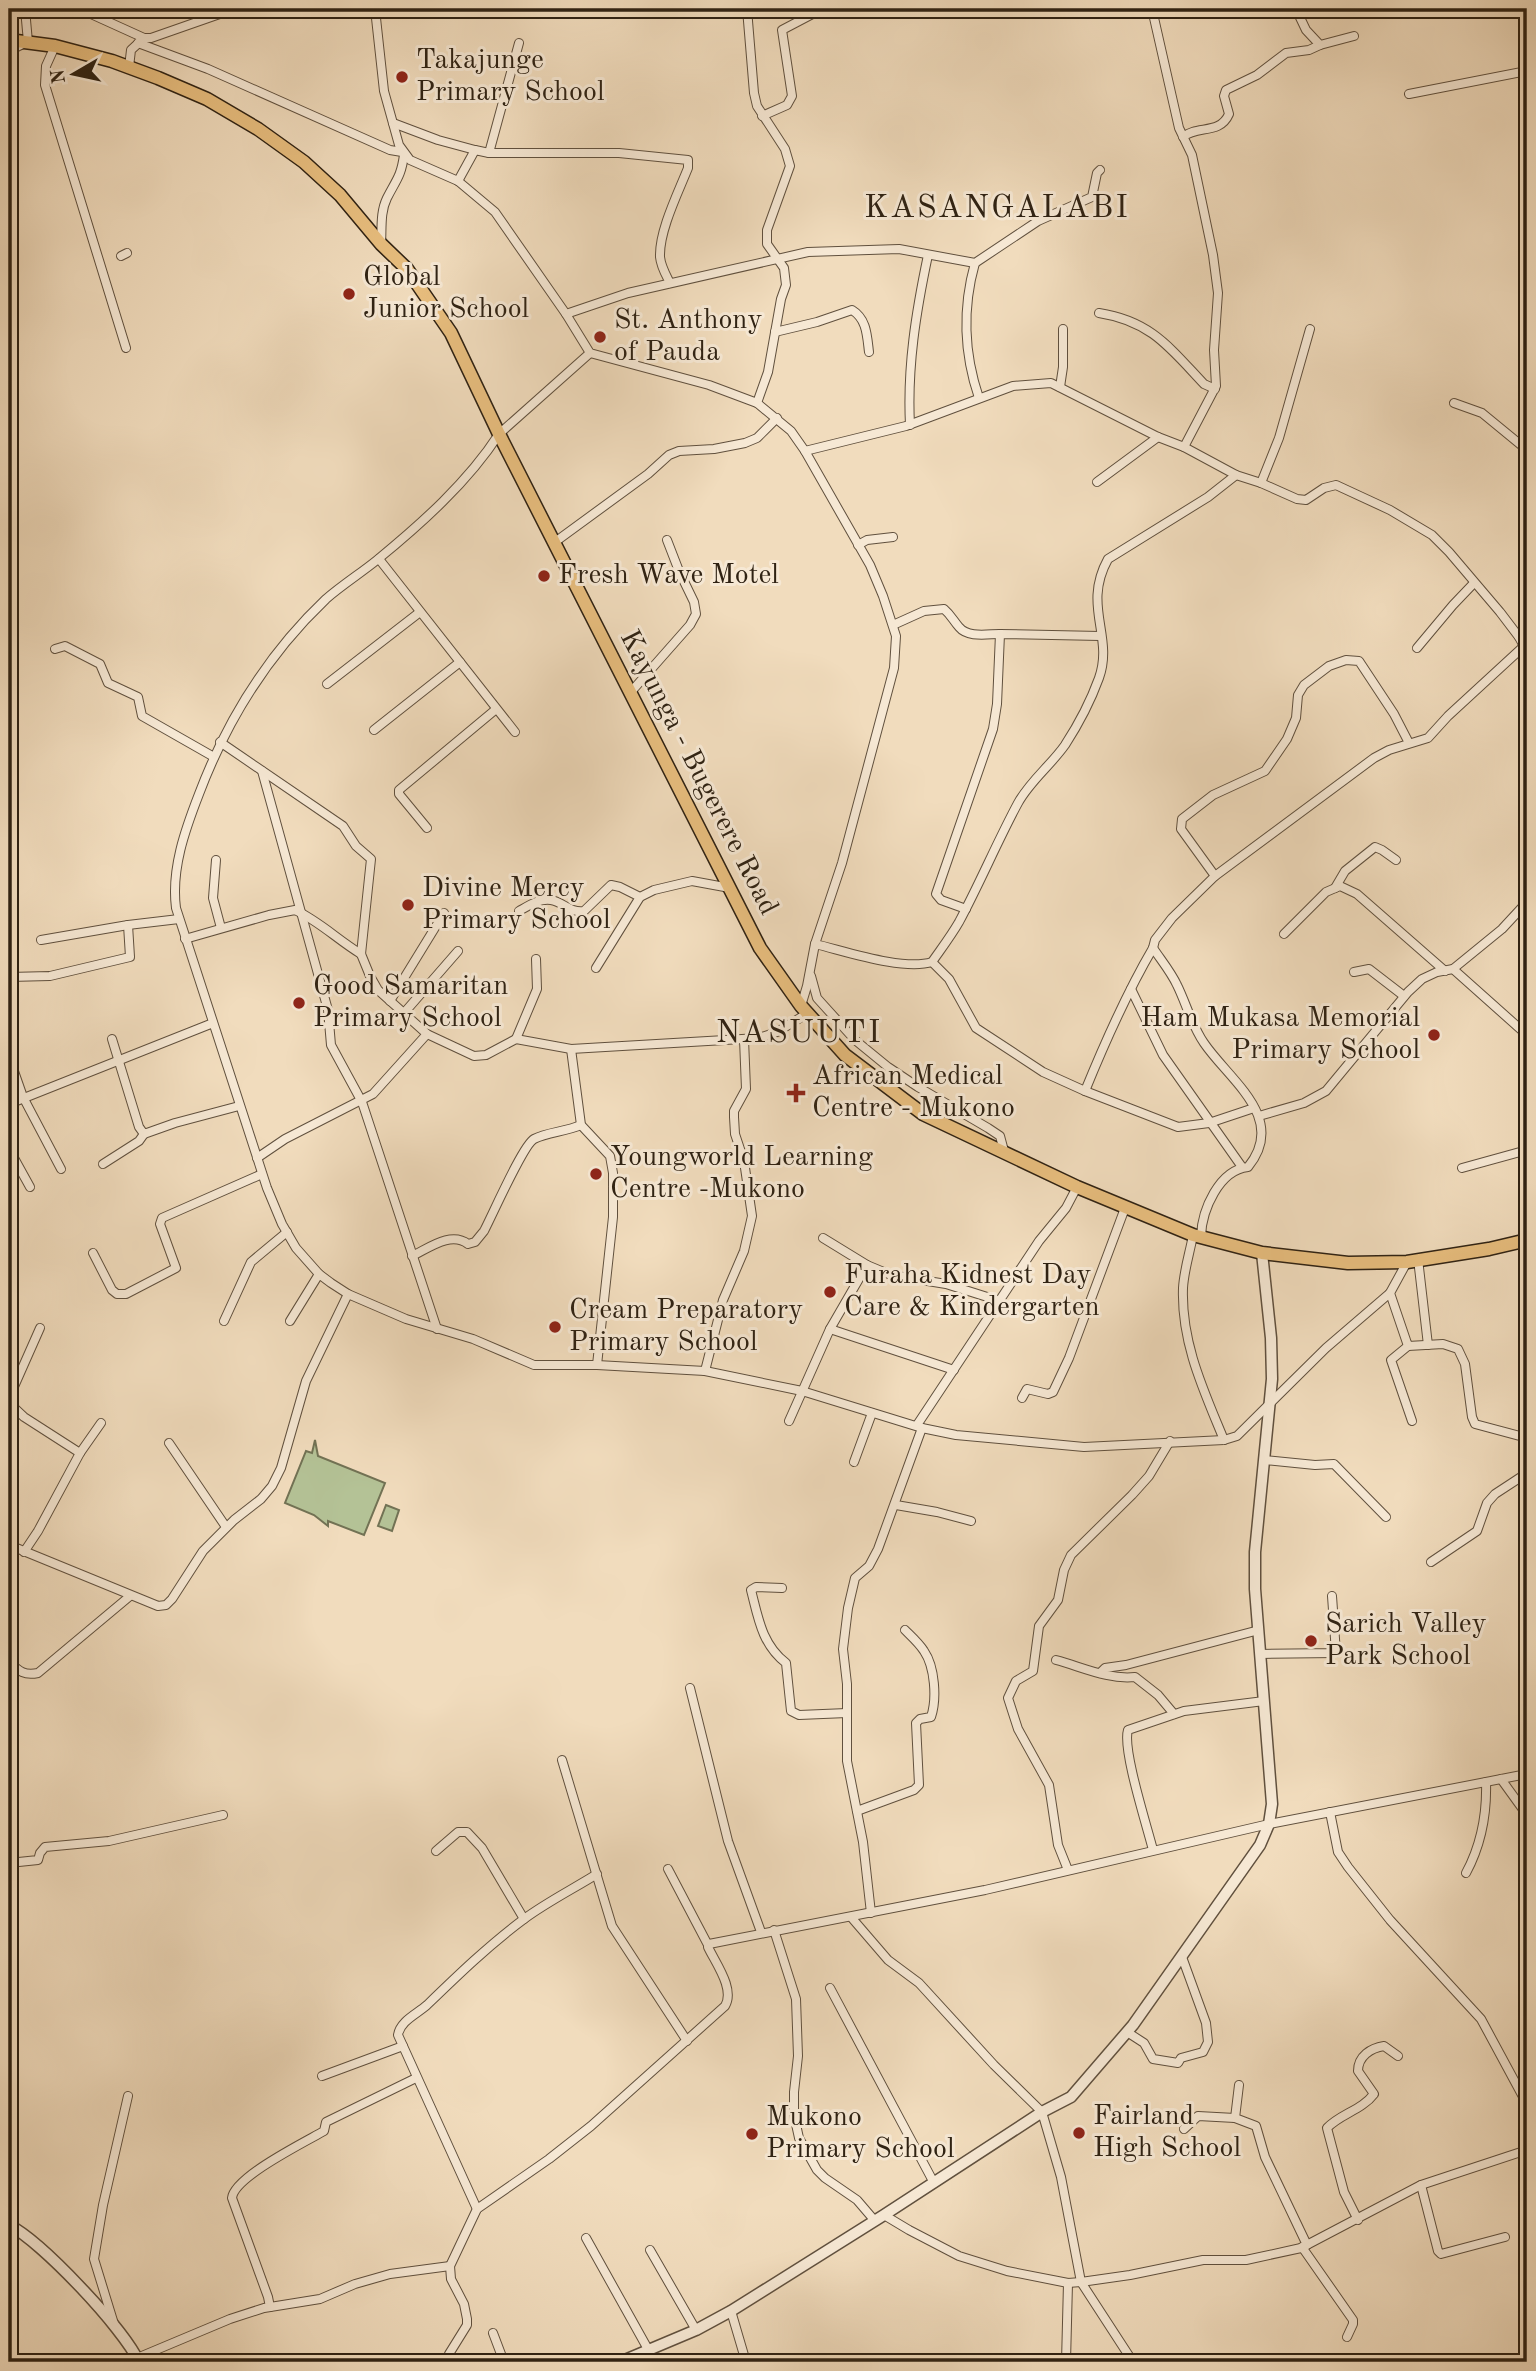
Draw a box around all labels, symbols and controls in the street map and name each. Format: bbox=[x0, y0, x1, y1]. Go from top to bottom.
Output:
north arrow bbox=[38, 38, 108, 108]
place label: Takajunge Primary School bbox=[416, 47, 604, 107]
text: N bbox=[49, 67, 70, 85]
marker: Takajunge Primary School bbox=[394, 69, 410, 85]
district label: KASANGALABI bbox=[864, 193, 1130, 225]
place label: Global Junior School bbox=[363, 264, 529, 324]
marker: Global Junior School bbox=[341, 286, 357, 302]
place label: St. Anthony of Pauda bbox=[614, 307, 762, 367]
marker: St. Anthony of Pauda bbox=[592, 329, 608, 345]
place label: Fresh Wave Motel bbox=[558, 562, 779, 590]
marker: Fresh Wave Motel bbox=[536, 568, 552, 584]
street label: Kayunga - Bugerere Road bbox=[614, 626, 782, 920]
place label: Divine Mercy Primary School bbox=[422, 875, 610, 935]
marker: Divine Mercy Primary School bbox=[400, 897, 416, 913]
place label: Good Samaritan Primary School bbox=[313, 973, 508, 1033]
marker: Good Samaritan Primary School bbox=[291, 995, 307, 1011]
place label: Ham Mukasa Memorial Primary School bbox=[1141, 1005, 1420, 1065]
district label: NASUUTI bbox=[716, 1018, 882, 1050]
marker: Ham Mukasa Memorial Primary School bbox=[1426, 1027, 1442, 1043]
place label: African Medical Centre - Mukono bbox=[812, 1063, 1015, 1123]
marker: African Medical Centre - Mukono bbox=[786, 1083, 806, 1103]
place label: Youngworld Learning Centre -Mukono bbox=[610, 1144, 873, 1204]
marker: Youngworld Learning Centre -Mukono bbox=[588, 1166, 604, 1182]
place label: Furaha Kidnest Day Care & Kindergarten bbox=[844, 1262, 1100, 1322]
marker: Furaha Kidnest Day Care & Kindergarten bbox=[822, 1284, 838, 1300]
place label: Cream Preparatory Primary School bbox=[569, 1297, 803, 1357]
marker: Cream Preparatory Primary School bbox=[547, 1319, 563, 1335]
place label: Sarich Valley Park School bbox=[1325, 1611, 1487, 1671]
marker: Sarich Valley Park School bbox=[1303, 1633, 1319, 1649]
place label: Fairland High School bbox=[1093, 2103, 1241, 2163]
place label: Mukono Primary School bbox=[766, 2104, 954, 2164]
marker: Fairland High School bbox=[1071, 2125, 1087, 2141]
marker: Mukono Primary School bbox=[744, 2126, 760, 2142]

